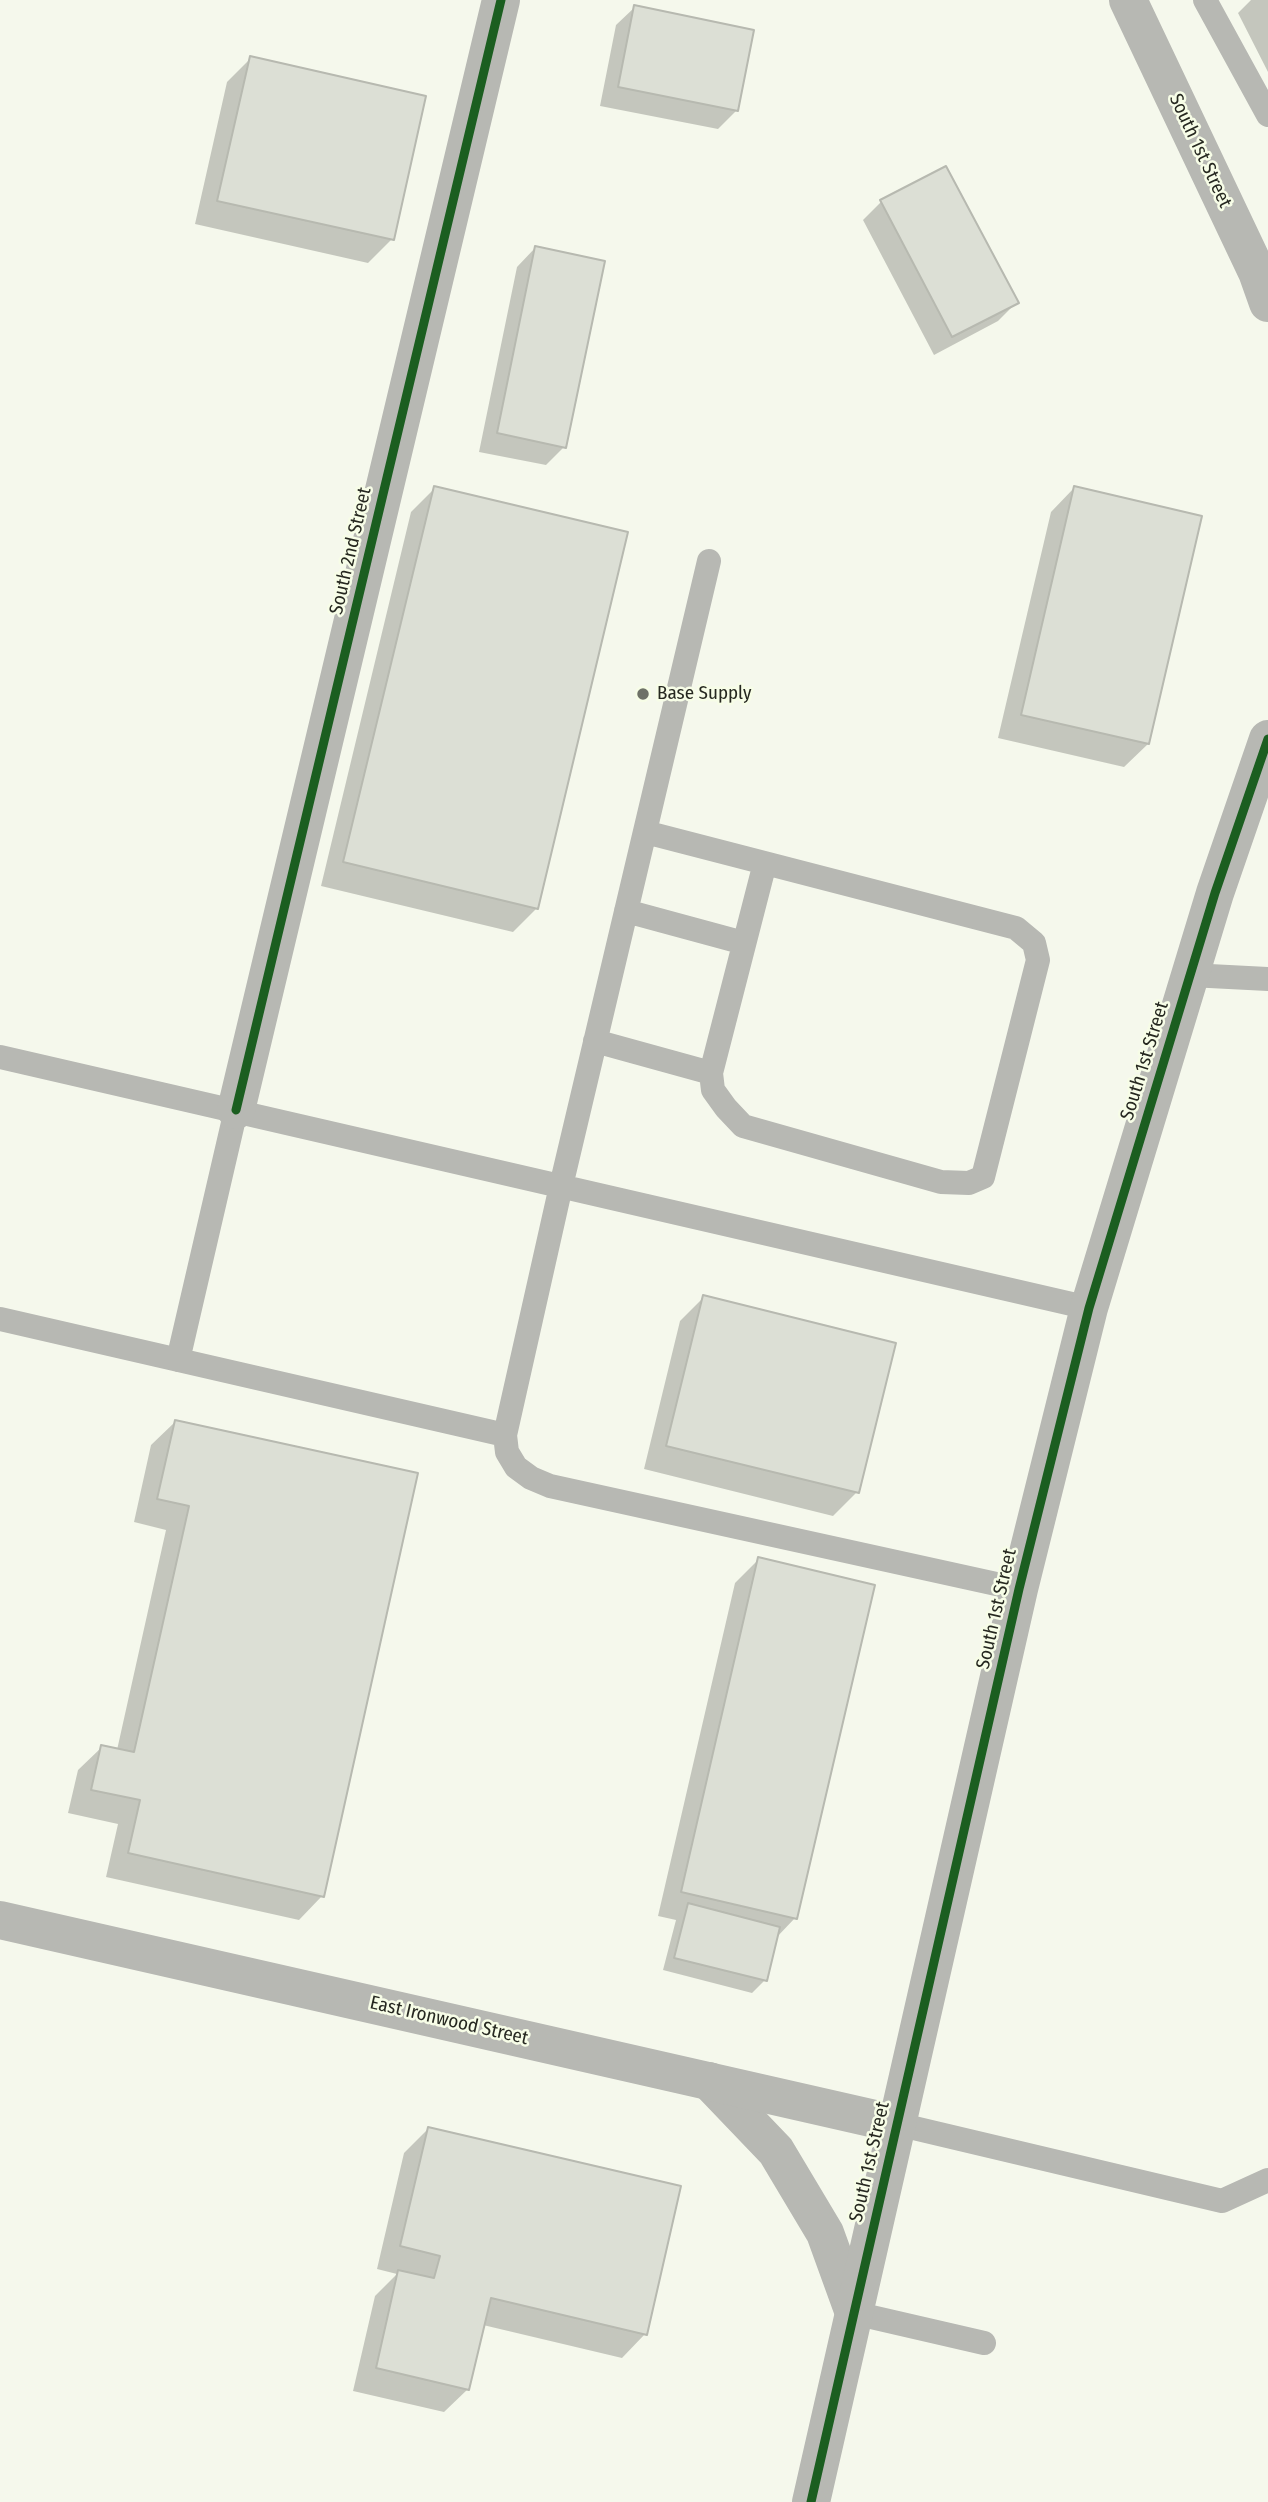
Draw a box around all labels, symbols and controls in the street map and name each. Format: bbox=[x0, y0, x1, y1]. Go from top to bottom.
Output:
street label: South 1st Street bbox=[1164, 90, 1236, 212]
street label: South 2nd Street bbox=[325, 485, 377, 617]
place label: Base Supply bbox=[657, 683, 751, 705]
marker: Base Supply bbox=[635, 686, 651, 702]
street label: South 1st Street bbox=[1116, 999, 1174, 1123]
street label: South 1st Street bbox=[972, 1547, 1022, 1671]
street label: East Ironwood Street bbox=[368, 1992, 530, 2050]
street label: South 1st Street bbox=[845, 2100, 895, 2224]

